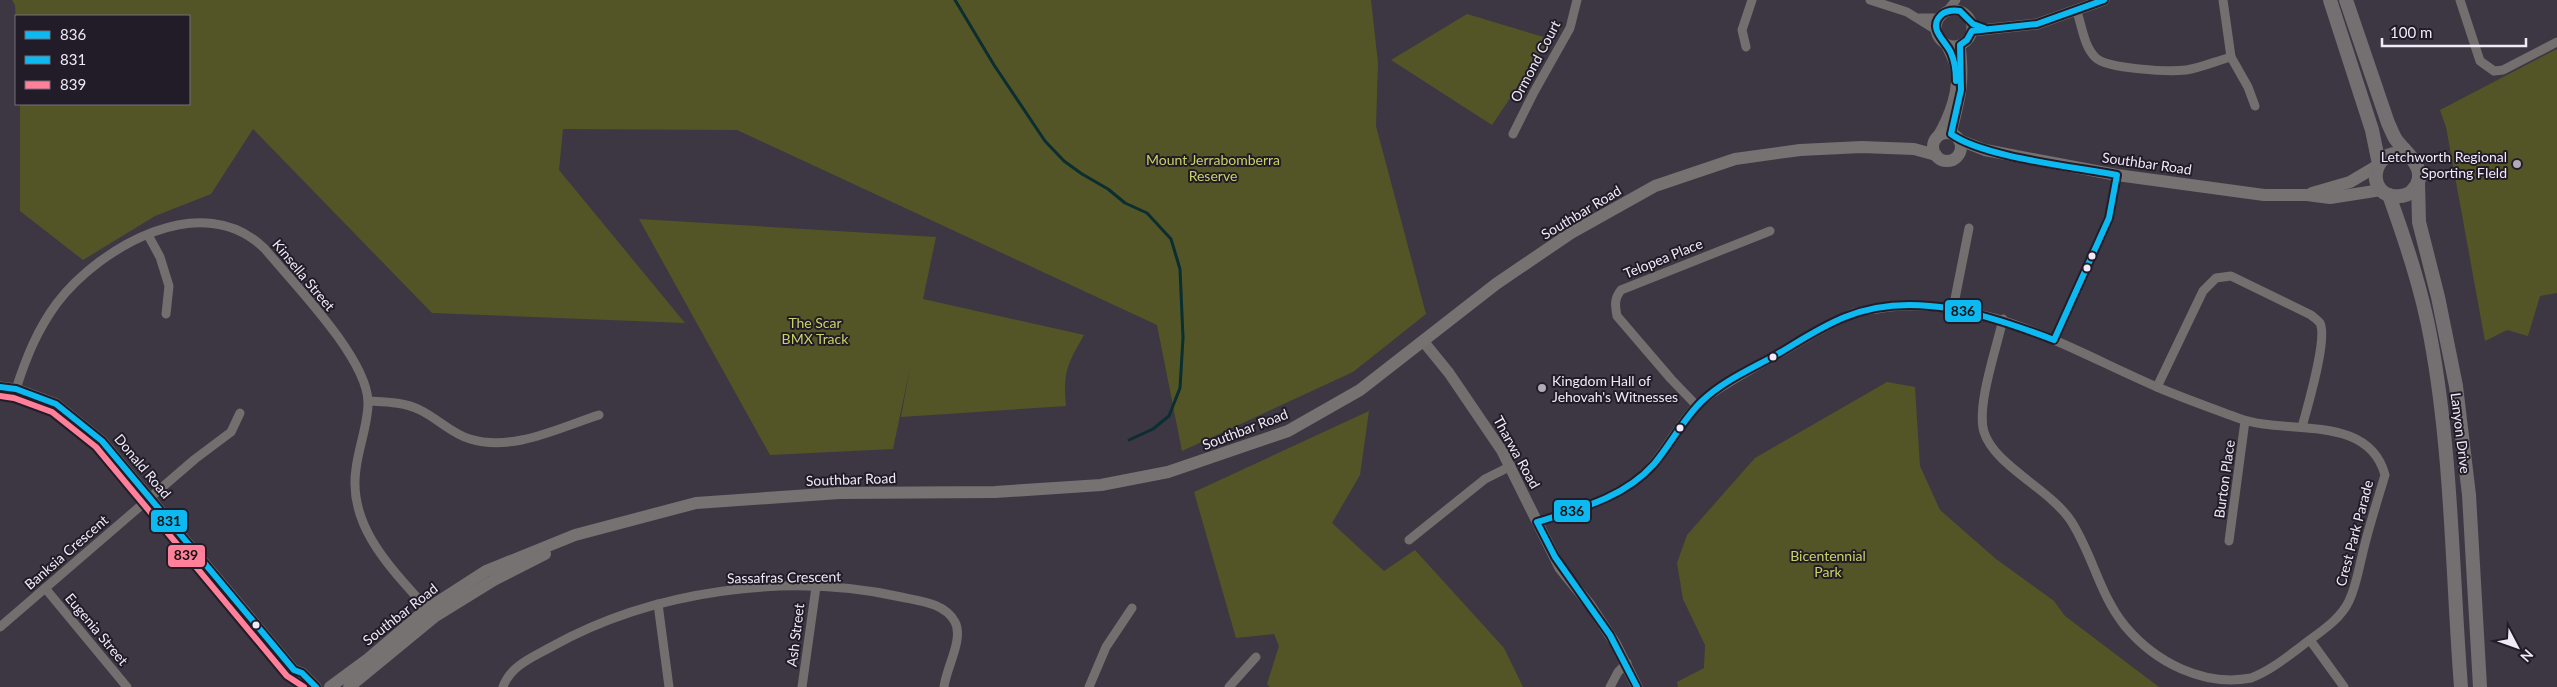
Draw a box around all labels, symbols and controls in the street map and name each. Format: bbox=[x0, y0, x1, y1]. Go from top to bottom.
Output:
legend bbox=[15, 15, 190, 105]
scale bar bbox=[2382, 15, 2526, 47]
street label: Ormond Court bbox=[1506, 17, 1564, 105]
text: 100 m bbox=[2390, 23, 2432, 41]
text: 836 bbox=[60, 25, 86, 43]
text: 831 bbox=[60, 50, 86, 68]
text: 839 bbox=[60, 75, 86, 93]
street label: Southbar Road bbox=[2101, 148, 2193, 178]
place label: Letchworth Regional Sporting FIeld bbox=[2381, 148, 2507, 181]
park label: Mount Jerrabomberra Reserve bbox=[1146, 151, 1280, 184]
marker: Letchworth Regional Sporting FIeld bbox=[2511, 158, 2523, 170]
street label: Southbar Road bbox=[1538, 181, 1624, 243]
street label: Telopea Place bbox=[1621, 234, 1705, 282]
street label: Kinsella Street bbox=[269, 236, 339, 314]
unlabelled marker bbox=[2087, 251, 2097, 261]
unlabelled marker bbox=[2082, 263, 2092, 273]
line badge: 836 bbox=[1944, 299, 1982, 323]
text: 836 bbox=[1951, 302, 1975, 319]
park label: The Scar BMX Track bbox=[782, 314, 849, 347]
unlabelled marker bbox=[1768, 352, 1778, 362]
place label: Kingdom Hall of Jehovah's Witnesses bbox=[1552, 372, 1678, 405]
marker: Kingdom Hall of Jehovah's Witnesses bbox=[1536, 382, 1548, 394]
street label: Lanyon Drive bbox=[2448, 392, 2474, 474]
street label: Southbar Road bbox=[1200, 405, 1290, 453]
street label: Tharwa Road bbox=[1490, 413, 1544, 491]
unlabelled marker bbox=[1675, 423, 1685, 433]
street label: Donald Road bbox=[111, 430, 175, 502]
street label: Burton Place bbox=[2210, 439, 2238, 519]
street label: Southbar Road bbox=[806, 469, 896, 489]
street label: Crest Park Parade bbox=[2332, 478, 2376, 588]
line badge: 836 bbox=[1553, 499, 1591, 523]
text: 836 bbox=[1560, 502, 1584, 519]
line badge: 831 bbox=[150, 509, 188, 533]
street label: Banksia Crescent bbox=[21, 511, 111, 593]
text: 831 bbox=[157, 512, 181, 529]
line badge: 839 bbox=[167, 544, 206, 568]
text: 839 bbox=[174, 546, 198, 563]
park label: Bicentennial Park bbox=[1790, 547, 1866, 580]
street label: Sassafras Crescent bbox=[727, 568, 841, 586]
street label: Southbar Road bbox=[359, 579, 441, 649]
street label: Eugenia Street bbox=[62, 590, 132, 668]
street label: Ash Street bbox=[783, 602, 807, 668]
unlabelled marker bbox=[251, 620, 261, 630]
north arrow bbox=[2492, 622, 2542, 672]
text: N bbox=[2517, 646, 2537, 666]

